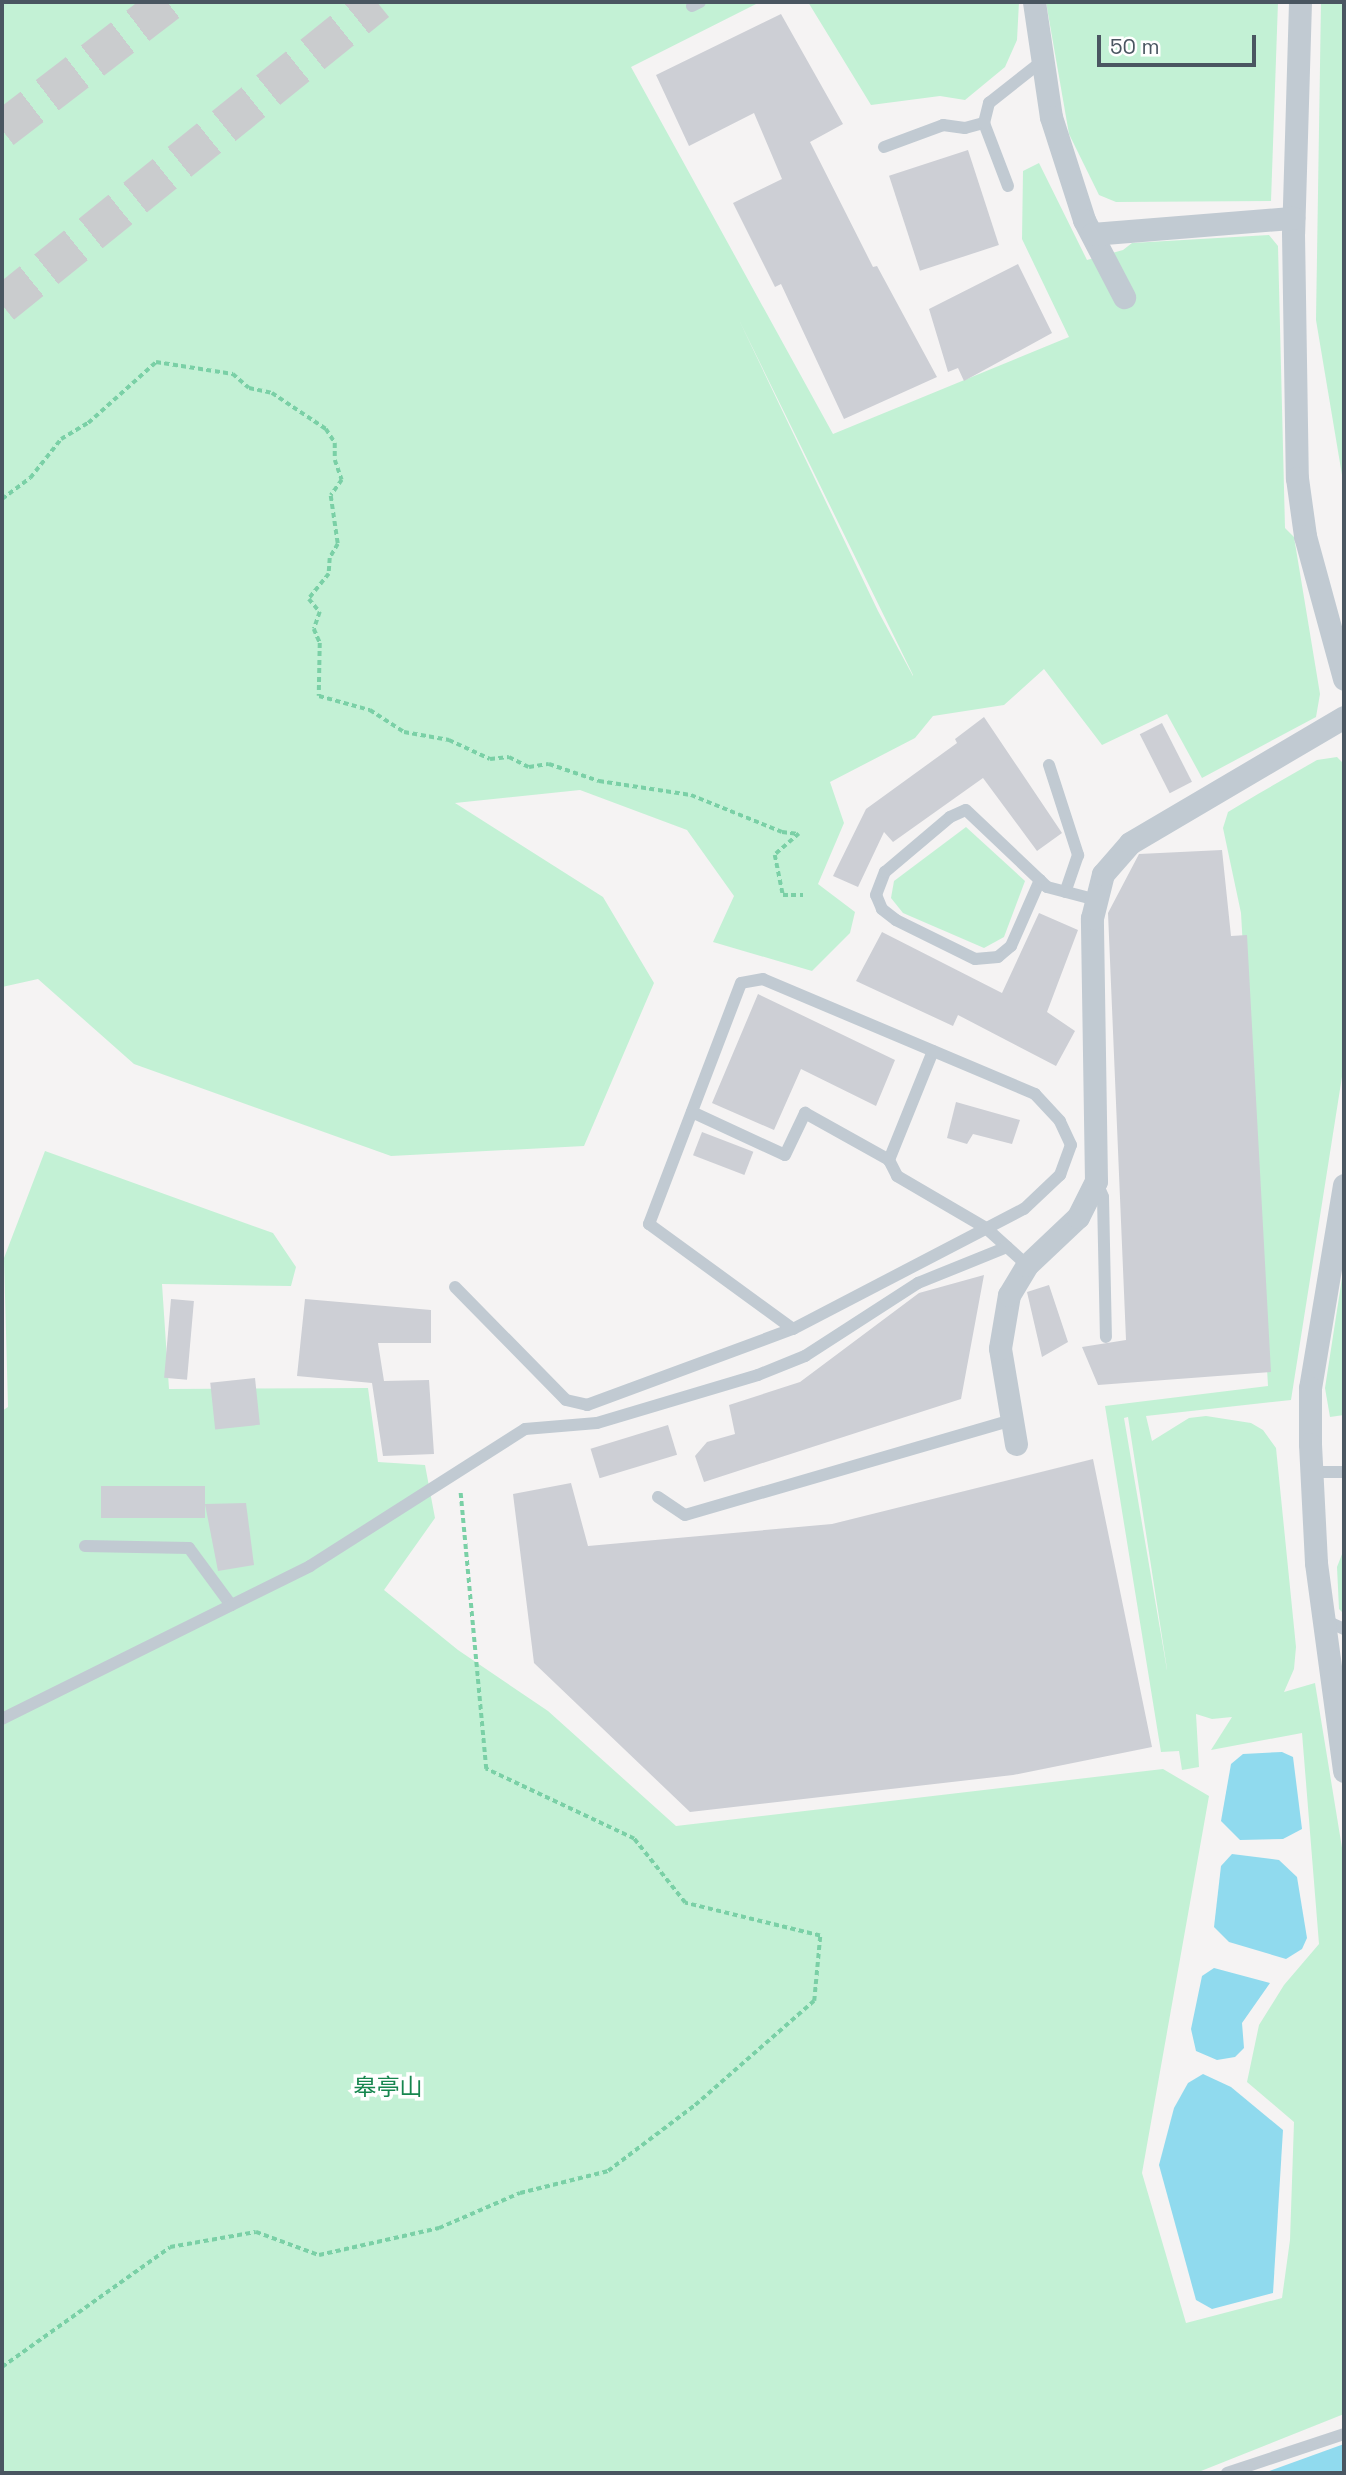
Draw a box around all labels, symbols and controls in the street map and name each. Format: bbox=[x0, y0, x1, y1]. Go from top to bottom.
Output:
scale bar bbox=[1101, 21, 1260, 65]
text: 50 m bbox=[1110, 33, 1160, 60]
park label: 皋亭山 bbox=[354, 2073, 422, 2101]

